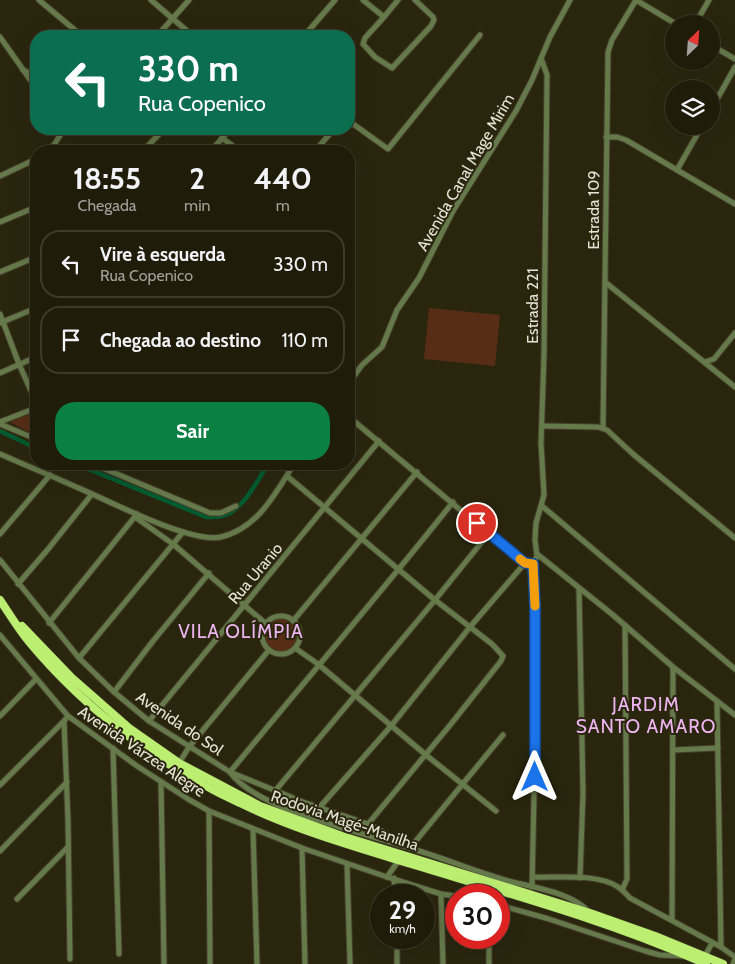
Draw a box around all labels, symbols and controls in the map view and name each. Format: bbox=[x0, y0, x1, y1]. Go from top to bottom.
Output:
north arrow bbox=[665, 15, 720, 70]
map controls bbox=[665, 15, 720, 135]
text: 330 m bbox=[138, 47, 239, 90]
icon: left bbox=[55, 50, 120, 115]
button: layers bbox=[665, 80, 720, 135]
text: Rua Copenico bbox=[138, 90, 266, 117]
street label: Avenida Canal Mage Mirim bbox=[413, 90, 518, 254]
text: 18:55 bbox=[73, 160, 141, 197]
text: 2 bbox=[189, 160, 205, 197]
text: 440 bbox=[254, 160, 312, 197]
street label: Estrada 109 bbox=[584, 170, 603, 250]
text: Chegada bbox=[78, 196, 137, 215]
text: min bbox=[184, 196, 210, 215]
text: m bbox=[276, 196, 290, 215]
text: Vire à esquerda bbox=[100, 243, 226, 266]
icon: left bbox=[57, 250, 85, 278]
text: 330 m bbox=[273, 253, 328, 276]
text: Rua Copenico bbox=[100, 266, 193, 285]
street label: Estrada 221 bbox=[523, 268, 542, 344]
icon: arrive bbox=[57, 326, 85, 354]
text: Chegada ao destino bbox=[100, 329, 261, 352]
text: 110 m bbox=[281, 329, 328, 352]
button: Sair bbox=[55, 402, 330, 460]
pin bbox=[456, 502, 498, 544]
icon: arrive bbox=[463, 509, 491, 537]
street label: Rua Uranio bbox=[224, 539, 287, 608]
district label: VILA OLÍMPIA bbox=[178, 619, 304, 643]
street label: Avenida do Sol bbox=[133, 687, 227, 760]
district label: JARDIM SANTO AMARO bbox=[576, 693, 716, 738]
street label: Avenida Várzea Alegre bbox=[75, 702, 209, 801]
position arrow bbox=[508, 750, 560, 802]
street label: Rodovia Magé-Manilha bbox=[269, 786, 421, 855]
speed limit sign: 30 bbox=[445, 884, 510, 949]
text: 29 bbox=[389, 895, 416, 925]
text: km/h bbox=[389, 921, 416, 936]

